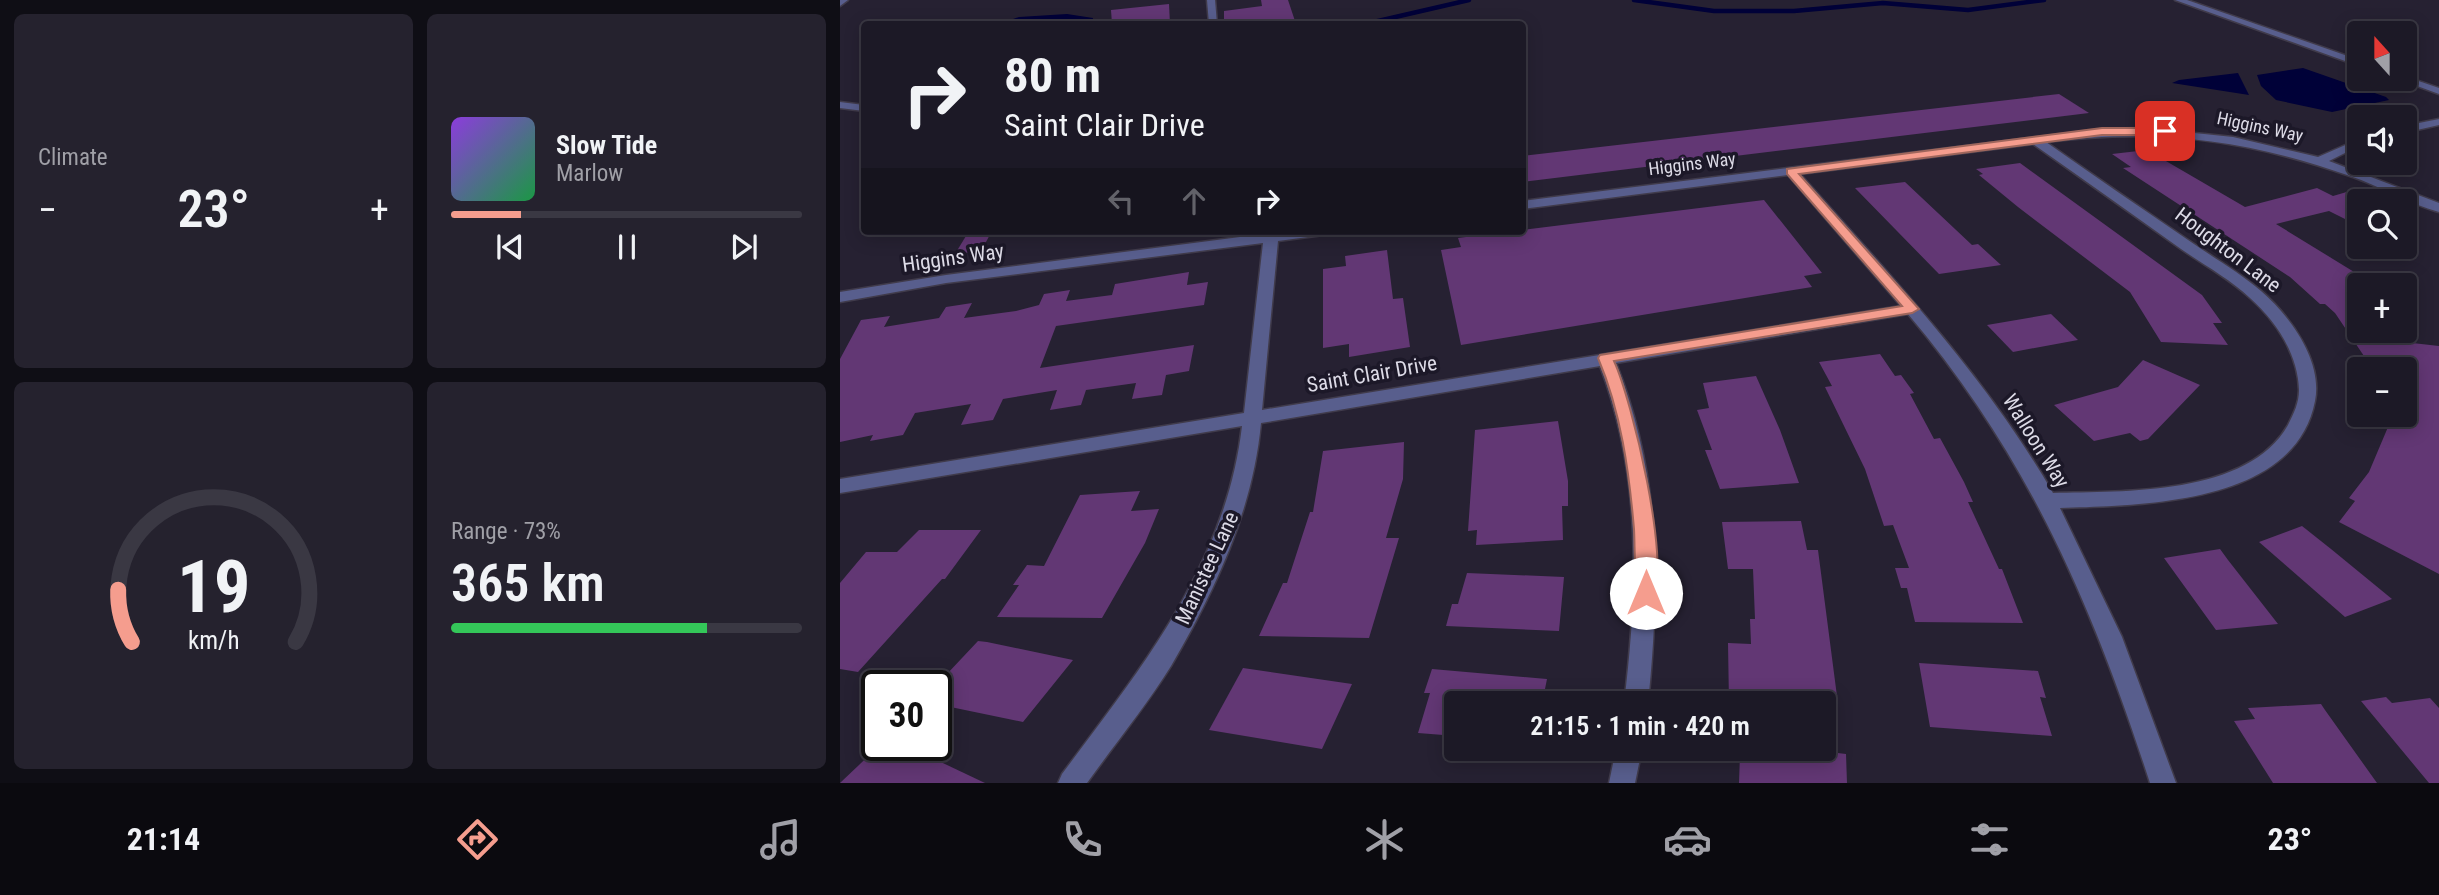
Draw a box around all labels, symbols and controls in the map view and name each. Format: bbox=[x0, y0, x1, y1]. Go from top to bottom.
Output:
north arrow bbox=[2347, 21, 2417, 91]
map controls bbox=[2347, 21, 2417, 427]
text: 80 m bbox=[1004, 47, 1101, 104]
icon: right bbox=[889, 49, 980, 140]
pin bbox=[2135, 101, 2195, 161]
button: sound bbox=[2347, 105, 2417, 175]
text: Saint Clair Drive bbox=[1004, 106, 1205, 144]
street label: Higgins Way bbox=[2215, 107, 2306, 146]
icon: arrive bbox=[2146, 112, 2184, 150]
text: Slow Tide bbox=[556, 130, 657, 160]
text: Climate bbox=[38, 144, 108, 171]
street label: Higgins Way bbox=[1647, 148, 1737, 179]
text: Marlow bbox=[556, 160, 623, 187]
text: 23° bbox=[177, 179, 250, 240]
icon: left bbox=[1102, 182, 1140, 220]
icon: ahead bbox=[1175, 182, 1213, 220]
icon: right bbox=[1248, 182, 1286, 220]
text: − bbox=[38, 188, 57, 232]
text: + bbox=[370, 188, 389, 232]
button: search bbox=[2347, 189, 2417, 259]
street label: Houghton Lane bbox=[2171, 203, 2286, 298]
icon: previous bbox=[491, 228, 529, 266]
icon: pause bbox=[608, 228, 646, 266]
icon: next bbox=[725, 228, 763, 266]
street label: Higgins Way bbox=[901, 239, 1006, 277]
button: + bbox=[2347, 273, 2417, 343]
street label: Saint Clair Drive bbox=[1305, 351, 1439, 397]
button: − bbox=[2347, 357, 2417, 427]
street label: Walloon Way bbox=[1998, 390, 2074, 492]
street label: Manistee Lane bbox=[1170, 508, 1244, 628]
text: Range · 73% bbox=[451, 518, 561, 545]
text: 19 bbox=[177, 544, 250, 630]
text: 365 km bbox=[451, 553, 605, 614]
position arrow bbox=[1609, 556, 1683, 630]
text: km/h bbox=[188, 625, 239, 654]
speed limit sign: 30 bbox=[861, 670, 952, 761]
text: 21:15 · 1 min · 420 m bbox=[1530, 711, 1750, 741]
icon: directions bbox=[453, 815, 502, 864]
icon: music bbox=[756, 815, 805, 864]
icon: phone bbox=[1058, 815, 1107, 864]
icon: climate bbox=[1360, 815, 1409, 864]
icon: car bbox=[1663, 815, 1712, 864]
icon: filters bbox=[1965, 815, 2014, 864]
text: 21:14 bbox=[127, 820, 200, 858]
text: 23° bbox=[2268, 820, 2312, 858]

